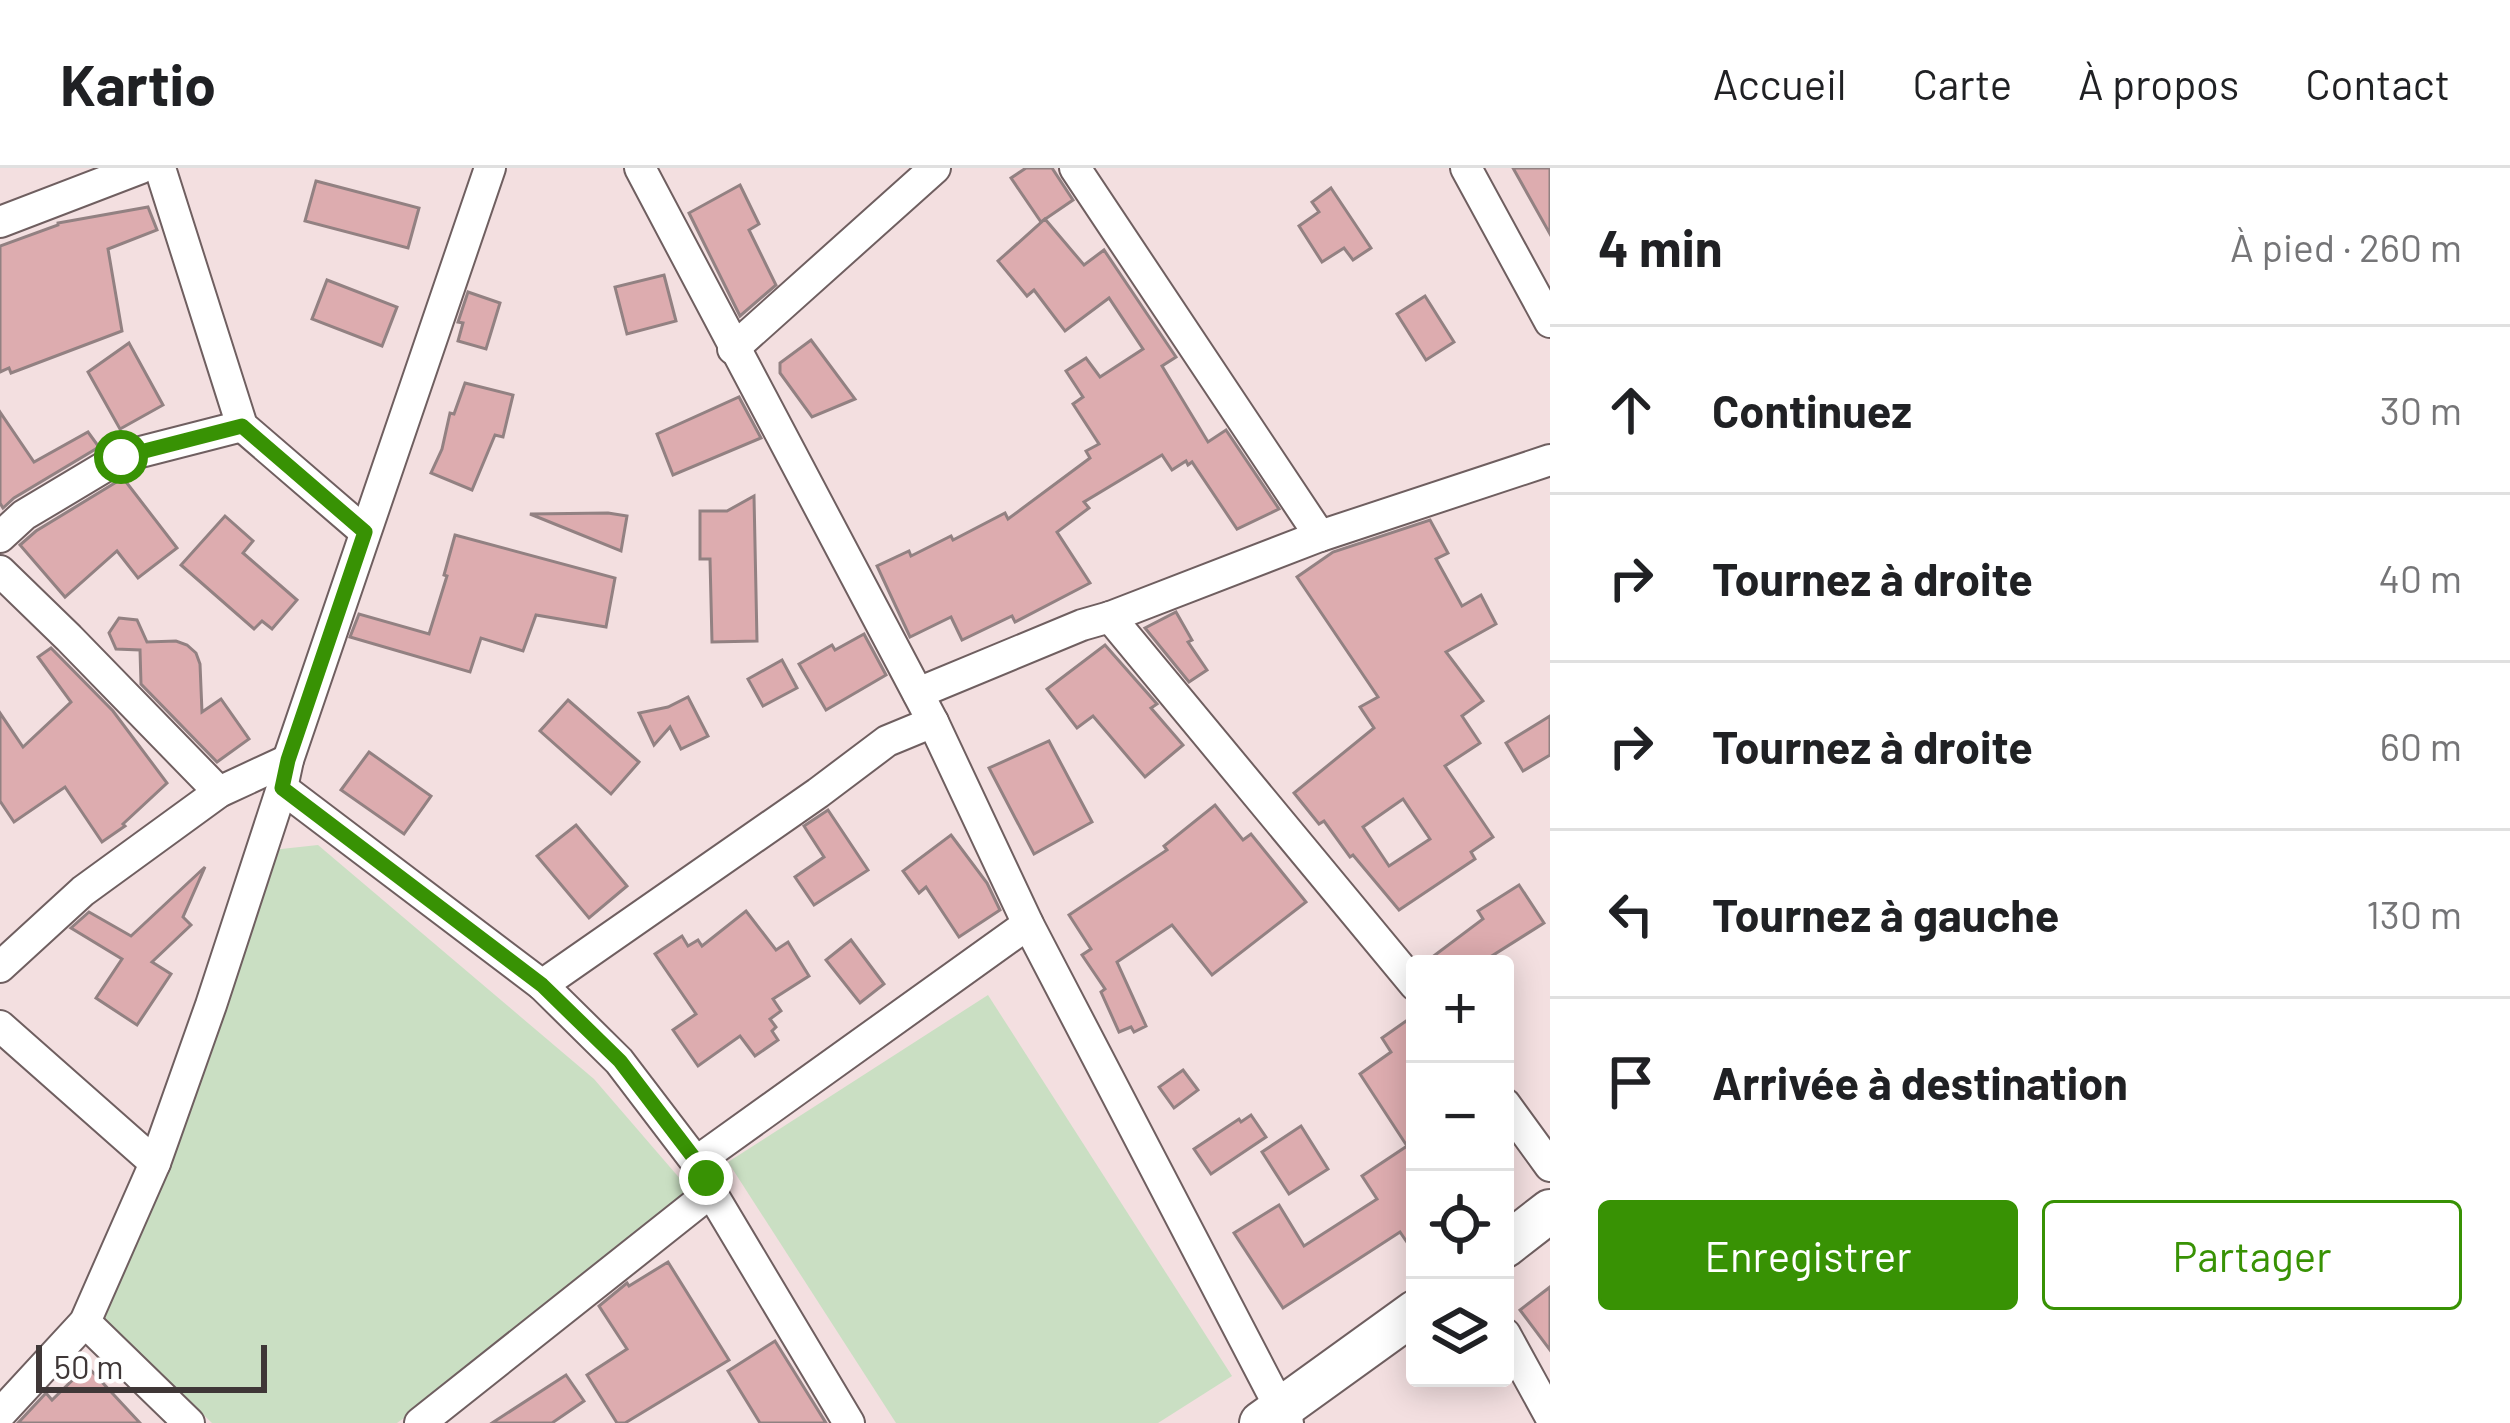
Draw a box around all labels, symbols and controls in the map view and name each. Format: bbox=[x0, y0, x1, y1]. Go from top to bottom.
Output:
text: Kartio bbox=[60, 49, 216, 117]
text: Accueil bbox=[1713, 58, 1847, 108]
text: Carte bbox=[1913, 58, 2012, 108]
text: À propos bbox=[2078, 58, 2239, 108]
text: Contact bbox=[2305, 58, 2450, 108]
text: 4 min bbox=[1598, 216, 1723, 277]
text: À pied · 260 m bbox=[2230, 223, 2462, 270]
icon: ahead bbox=[1598, 377, 1664, 443]
text: Continuez bbox=[1712, 383, 1912, 437]
text: 30 m bbox=[2380, 386, 2462, 433]
route start bbox=[94, 430, 148, 484]
icon: right bbox=[1598, 545, 1664, 611]
text: Tournez à droite bbox=[1712, 551, 2033, 605]
text: 40 m bbox=[2378, 554, 2462, 601]
icon: right bbox=[1598, 713, 1664, 779]
text: Tournez à droite bbox=[1712, 719, 2033, 773]
text: 60 m bbox=[2380, 722, 2462, 769]
icon: left bbox=[1598, 881, 1664, 947]
text: Tournez à gauche bbox=[1712, 887, 2059, 941]
text: 130 m bbox=[2366, 890, 2462, 937]
map controls bbox=[1406, 955, 1514, 1387]
button: + bbox=[1406, 955, 1514, 1063]
icon: arrive bbox=[1598, 1049, 1664, 1115]
text: Arrivée à destination bbox=[1712, 1055, 2128, 1109]
button: − bbox=[1406, 1063, 1514, 1171]
route end bbox=[679, 1151, 733, 1205]
button: locate bbox=[1406, 1171, 1514, 1279]
button: Enregistrer bbox=[1598, 1200, 2018, 1310]
button: Partager bbox=[2042, 1200, 2462, 1310]
button: layers bbox=[1406, 1279, 1514, 1387]
scale bar bbox=[36, 1339, 267, 1392]
text: 50 m bbox=[54, 1346, 124, 1386]

